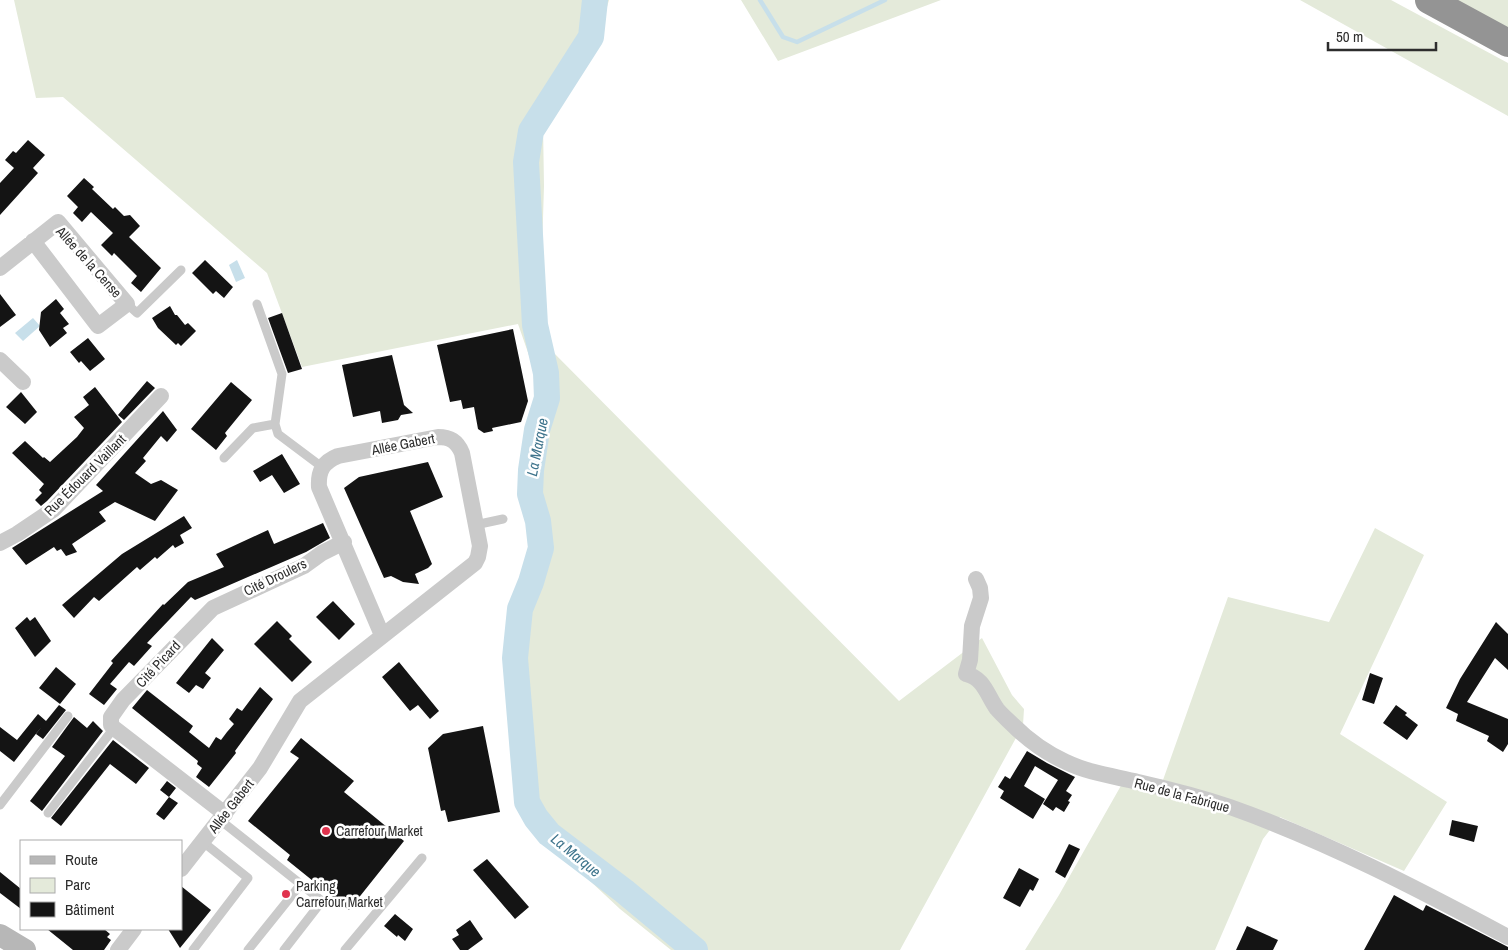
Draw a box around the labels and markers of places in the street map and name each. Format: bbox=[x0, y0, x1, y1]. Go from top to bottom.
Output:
place label: Carrefour Market bbox=[336, 822, 423, 840]
marker: Carrefour Market bbox=[320, 825, 332, 837]
place label: Parking Carrefour Market bbox=[296, 877, 383, 911]
marker: Parking Carrefour Market bbox=[280, 888, 292, 900]

